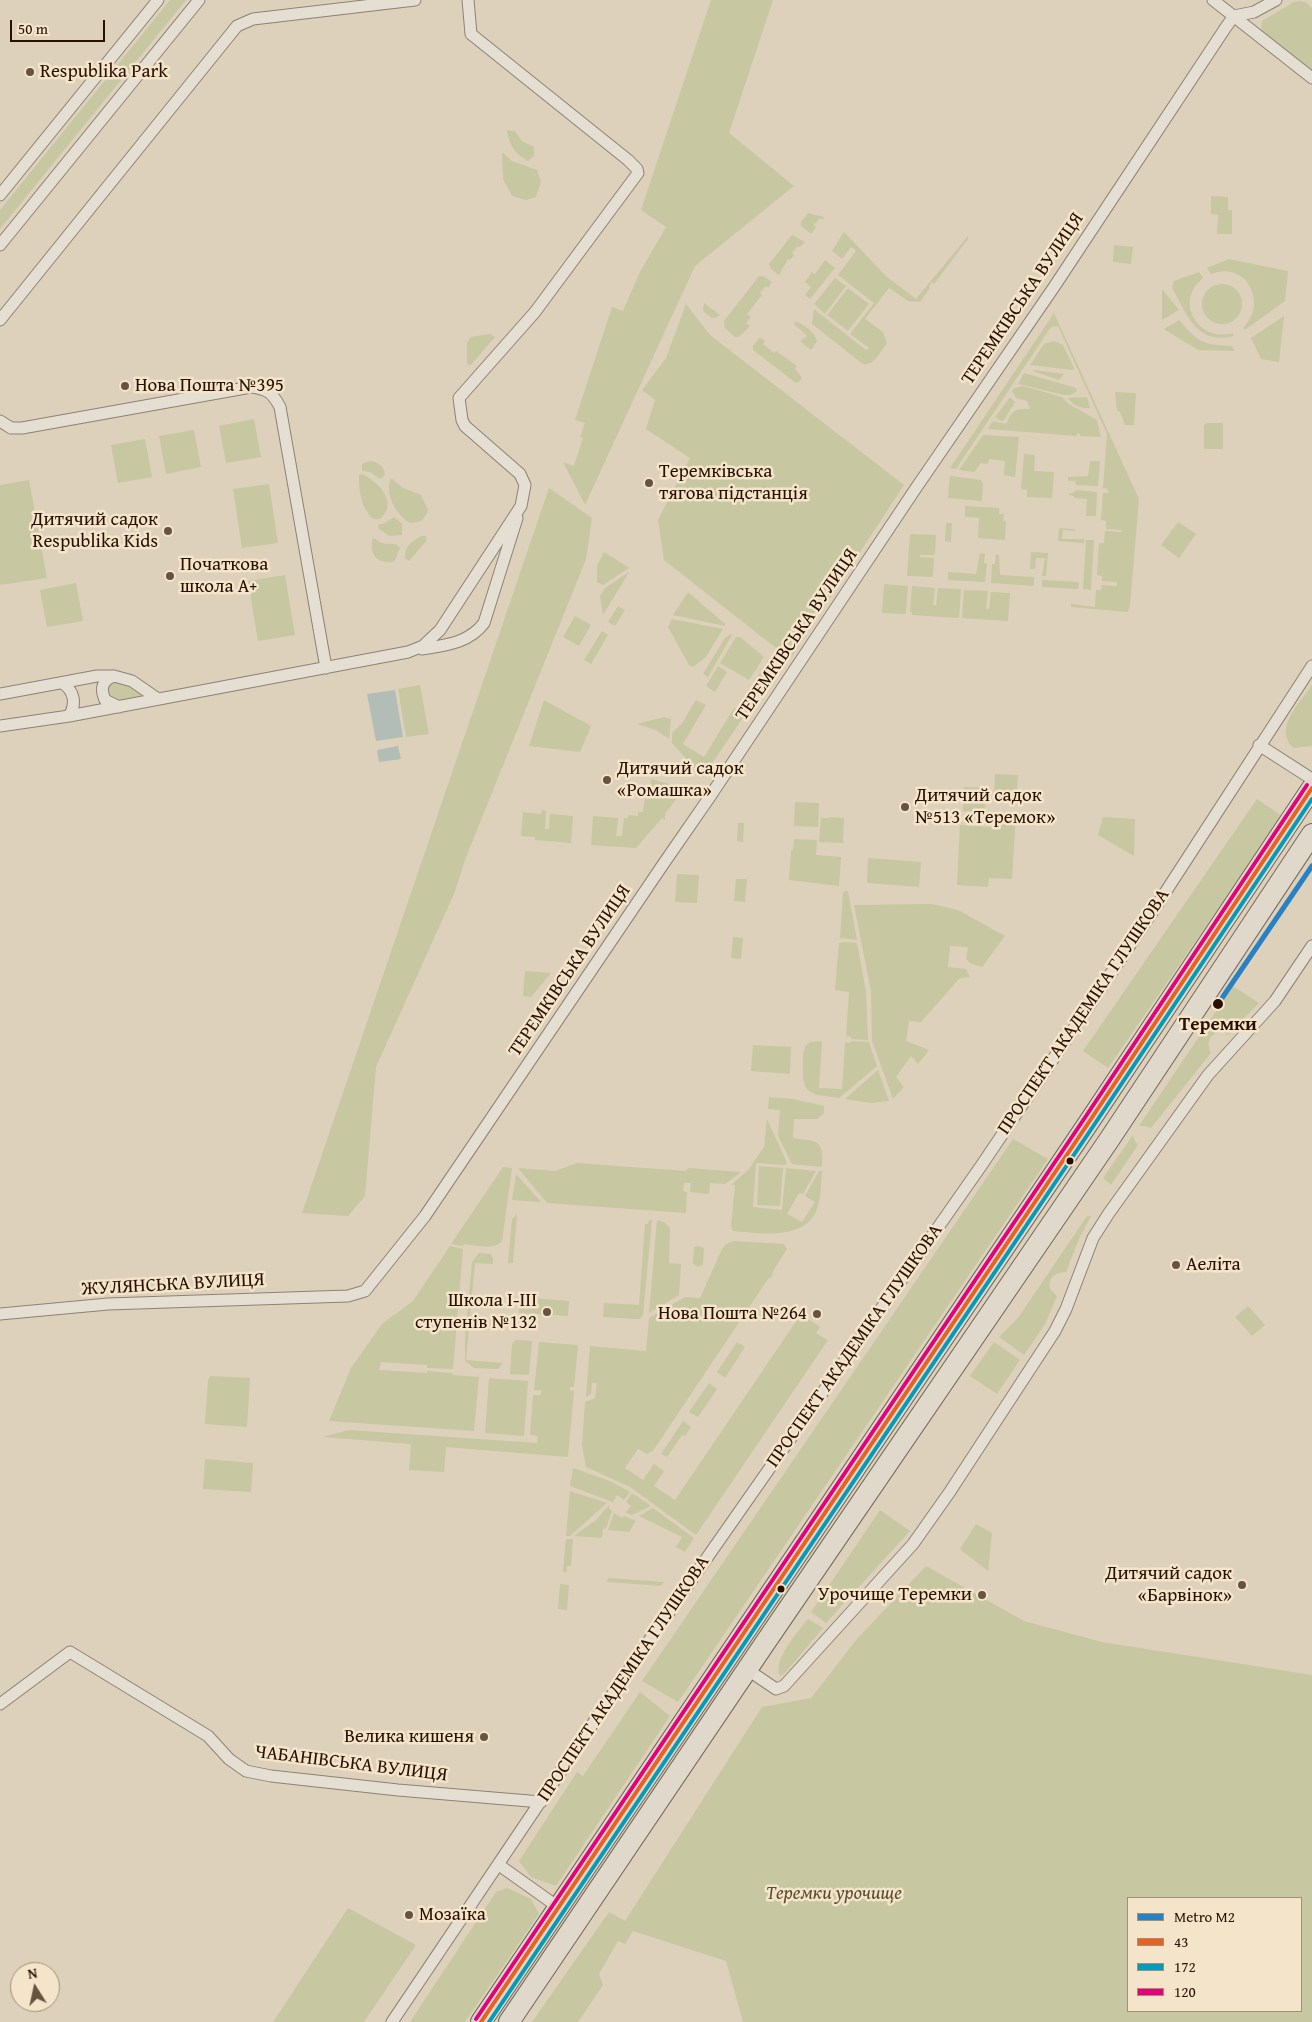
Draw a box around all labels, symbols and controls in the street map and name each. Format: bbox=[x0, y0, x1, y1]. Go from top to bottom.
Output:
scale bar bbox=[12, 10, 108, 42]
text: 50 m bbox=[18, 18, 48, 39]
place label: Respublika Park bbox=[40, 61, 168, 83]
marker: Respublika Park bbox=[24, 66, 36, 78]
street label: ТЕРЕМКІВСЬКА ВУЛИЦЯ bbox=[957, 209, 1089, 389]
place label: Нова Пошта №395 bbox=[135, 375, 284, 397]
marker: Нова Пошта №395 bbox=[119, 380, 131, 392]
place label: Теремківська тягова підстанція bbox=[659, 461, 808, 505]
marker: Теремківська тягова підстанція bbox=[643, 477, 655, 489]
place label: Дитячий садок Respublika Kids bbox=[31, 509, 158, 553]
marker: Дитячий садок Respublika Kids bbox=[162, 525, 174, 537]
street label: ТЕРЕМКІВСЬКА ВУЛИЦЯ bbox=[731, 545, 863, 725]
place label: Початкова школа А+ bbox=[180, 554, 268, 598]
marker: Початкова школа А+ bbox=[164, 570, 176, 582]
place label: Дитячий садок «Ромашка» bbox=[617, 758, 744, 802]
marker: Дитячий садок «Ромашка» bbox=[601, 774, 613, 786]
place label: Дитячий садок №513 «Теремок» bbox=[915, 785, 1055, 829]
marker: Дитячий садок №513 «Теремок» bbox=[899, 801, 911, 813]
street label: ТЕРЕМКІВСЬКА ВУЛИЦЯ bbox=[504, 881, 636, 1061]
street label: ПРОСПЕКТ АКАДЕМІКА ГЛУШКОВА bbox=[993, 885, 1175, 1139]
marker: Теремки bbox=[1211, 997, 1225, 1011]
place label: Теремки bbox=[1179, 1014, 1257, 1036]
unlabelled marker bbox=[1065, 1156, 1075, 1166]
street label: ПРОСПЕКТ АКАДЕМІКА ГЛУШКОВА bbox=[762, 1220, 948, 1472]
place label: Аеліта bbox=[1186, 1254, 1240, 1276]
marker: Аеліта bbox=[1170, 1259, 1182, 1271]
street label: ЖУЛЯНСЬКА ВУЛИЦЯ bbox=[81, 1269, 265, 1301]
place label: Школа І-ІІІ ступенів №132 bbox=[415, 1290, 537, 1334]
place label: Нова Пошта №264 bbox=[658, 1303, 807, 1325]
marker: Школа І-ІІІ ступенів №132 bbox=[541, 1306, 553, 1318]
marker: Нова Пошта №264 bbox=[811, 1308, 823, 1320]
street label: ПРОСПЕКТ АКАДЕМІКА ГЛУШКОВА bbox=[533, 1552, 715, 1806]
place label: Дитячий садок «Барвінок» bbox=[1105, 1563, 1232, 1607]
marker: Дитячий садок «Барвінок» bbox=[1236, 1579, 1248, 1591]
unlabelled marker bbox=[776, 1584, 786, 1594]
place label: Урочище Теремки bbox=[818, 1584, 972, 1606]
marker: Урочище Теремки bbox=[976, 1589, 988, 1601]
place label: Велика кишеня bbox=[344, 1726, 474, 1748]
marker: Велика кишеня bbox=[478, 1731, 490, 1743]
street label: ЧАБАНІВСЬКА ВУЛИЦЯ bbox=[254, 1741, 448, 1787]
park label: Теремки урочище bbox=[766, 1883, 902, 1905]
legend bbox=[1127, 1897, 1302, 2012]
place label: Мозаїка bbox=[419, 1904, 486, 1926]
text: Metro M2 bbox=[1174, 1906, 1235, 1927]
marker: Мозаїка bbox=[403, 1909, 415, 1921]
text: 43 bbox=[1174, 1931, 1188, 1952]
text: 172 bbox=[1174, 1956, 1196, 1977]
north arrow bbox=[10, 1962, 60, 2012]
text: N bbox=[26, 1963, 39, 1984]
text: 120 bbox=[1174, 1981, 1196, 2002]

